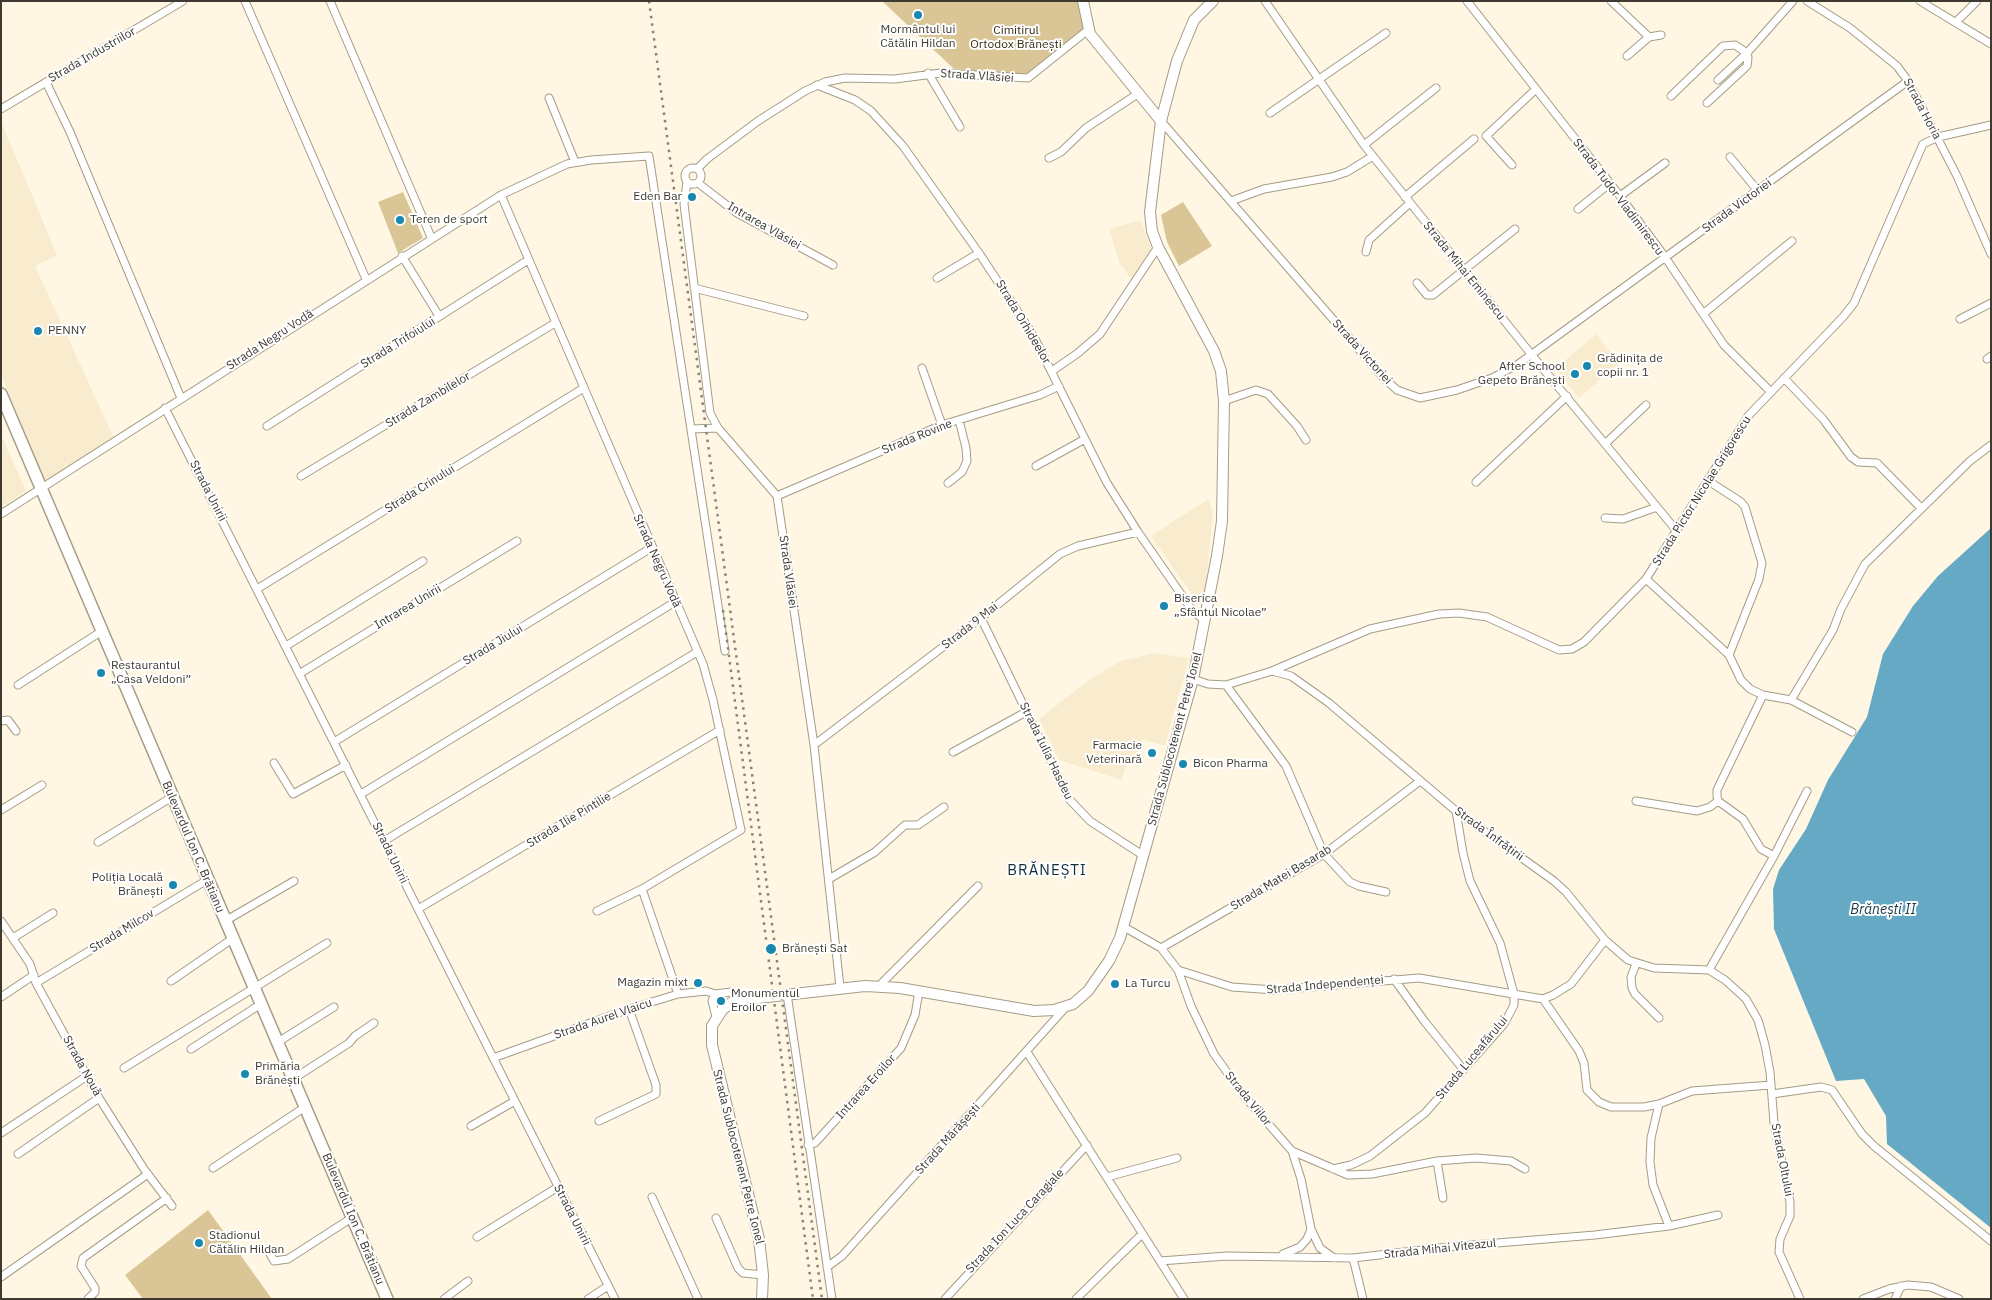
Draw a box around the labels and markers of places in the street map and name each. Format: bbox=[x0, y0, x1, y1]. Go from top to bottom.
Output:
marker: Mormântul lui Cătălin Hildan bbox=[912, 9, 924, 21]
place label: Mormântul lui Cătălin Hildan bbox=[880, 23, 956, 51]
place label: Eden Bar bbox=[633, 190, 682, 204]
marker: Eden Bar bbox=[686, 191, 698, 203]
place label: Teren de sport bbox=[410, 213, 488, 227]
marker: Teren de sport bbox=[394, 214, 406, 226]
place label: PENNY bbox=[48, 324, 86, 338]
marker: PENNY bbox=[32, 325, 44, 337]
place label: Grădinița de copii nr. 1 bbox=[1597, 352, 1663, 380]
place label: After School Gepeto Brănești bbox=[1478, 360, 1565, 388]
marker: Grădinița de copii nr. 1 bbox=[1581, 360, 1593, 372]
marker: After School Gepeto Brănești bbox=[1569, 368, 1581, 380]
place label: Biserica „Sfântul Nicolae” bbox=[1174, 592, 1267, 620]
marker: Biserica „Sfântul Nicolae” bbox=[1158, 600, 1170, 612]
place label: Restaurantul „Casa Veldoni” bbox=[111, 659, 191, 687]
marker: Restaurantul „Casa Veldoni” bbox=[95, 667, 107, 679]
place label: Farmacie Veterinară bbox=[1086, 739, 1142, 767]
marker: Farmacie Veterinară bbox=[1146, 747, 1158, 759]
place label: Bicon Pharma bbox=[1193, 757, 1268, 771]
marker: Bicon Pharma bbox=[1177, 758, 1189, 770]
place label: Poliția Locală Brănești bbox=[92, 871, 163, 899]
marker: Poliția Locală Brănești bbox=[167, 879, 179, 891]
marker: Brănești Sat bbox=[764, 942, 778, 956]
place label: Brănești Sat bbox=[782, 942, 847, 956]
place label: Magazin mixt bbox=[617, 976, 688, 990]
marker: Magazin mixt bbox=[692, 977, 704, 989]
place label: La Turcu bbox=[1125, 977, 1171, 991]
marker: La Turcu bbox=[1109, 978, 1121, 990]
place label: Monumentul Eroilor bbox=[731, 987, 799, 1015]
marker: Monumentul Eroilor bbox=[715, 995, 727, 1007]
place label: Primăria Brănești bbox=[255, 1060, 300, 1088]
marker: Primăria Brănești bbox=[239, 1068, 251, 1080]
place label: Stadionul Cătălin Hildan bbox=[209, 1229, 284, 1257]
marker: Stadionul Cătălin Hildan bbox=[193, 1237, 205, 1249]

